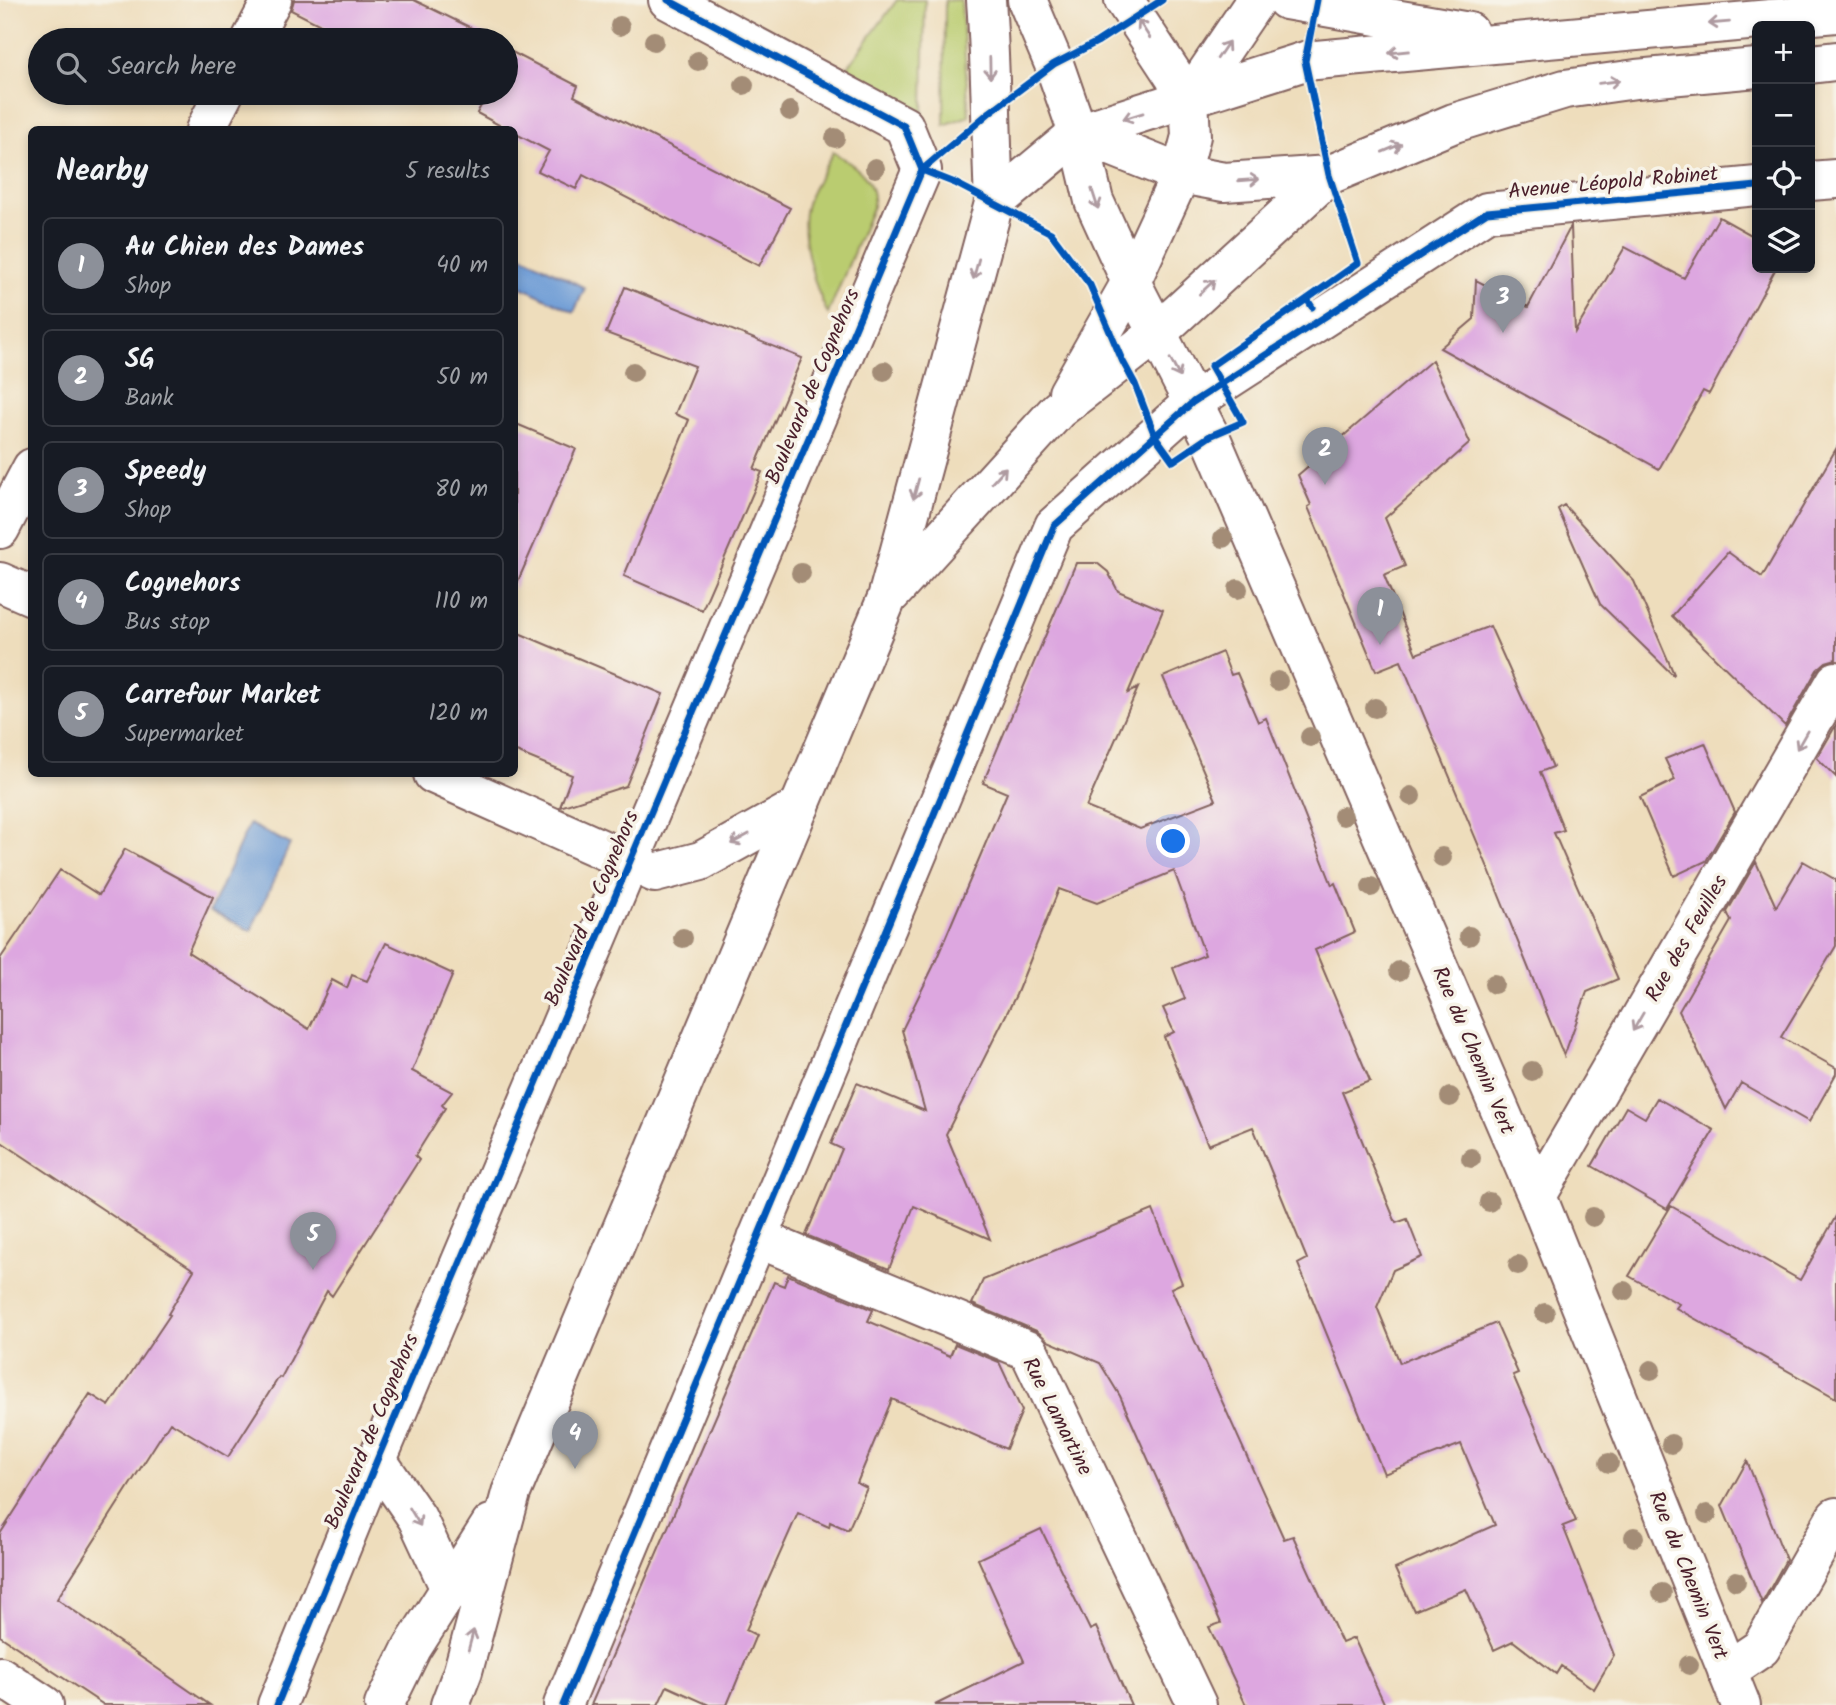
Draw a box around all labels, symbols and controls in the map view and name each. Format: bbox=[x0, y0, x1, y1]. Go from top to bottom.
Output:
one-way arrow bbox=[1708, 17, 1731, 30]
one-way arrow bbox=[1136, 20, 1151, 39]
map controls bbox=[1752, 21, 1815, 273]
button: + bbox=[1752, 21, 1815, 84]
search box bbox=[28, 28, 518, 105]
one-way arrow bbox=[1215, 41, 1230, 60]
text: Search here bbox=[108, 46, 236, 88]
one-way arrow bbox=[1388, 46, 1411, 59]
icon: search bbox=[52, 48, 90, 86]
one-way arrow bbox=[983, 56, 997, 79]
one-way arrow bbox=[1597, 76, 1619, 89]
button: − bbox=[1752, 84, 1815, 147]
one-way arrow bbox=[1123, 111, 1145, 124]
one-way arrow bbox=[1380, 141, 1402, 154]
button: locate bbox=[1752, 147, 1815, 210]
text: Nearby bbox=[56, 148, 148, 196]
text: 5 results bbox=[405, 154, 490, 190]
street label: Avenue Léopold Robinet bbox=[1507, 158, 1720, 209]
one-way arrow bbox=[1237, 173, 1259, 186]
one-way arrow bbox=[1090, 188, 1102, 210]
button: layers bbox=[1752, 210, 1815, 273]
text: Au Chien des Dames bbox=[125, 227, 364, 269]
text: 1 bbox=[78, 248, 84, 284]
text: 40 m bbox=[436, 248, 488, 284]
one-way arrow bbox=[969, 257, 982, 280]
text: Shop bbox=[125, 269, 171, 305]
pin: 3 bbox=[1480, 275, 1526, 333]
one-way arrow bbox=[1198, 279, 1216, 295]
street label: Boulevard de Cognehors bbox=[757, 283, 870, 490]
text: SG bbox=[125, 339, 155, 381]
one-way arrow bbox=[1169, 357, 1182, 378]
text: 2 bbox=[74, 360, 88, 396]
text: 50 m bbox=[437, 360, 488, 396]
text: Bank bbox=[125, 381, 173, 417]
pin: 2 bbox=[1302, 427, 1348, 485]
text: Speedy bbox=[125, 451, 206, 493]
one-way arrow bbox=[991, 466, 1007, 484]
text: 3 bbox=[75, 472, 87, 508]
text: 80 m bbox=[435, 472, 488, 508]
one-way arrow bbox=[909, 478, 922, 500]
text: Shop bbox=[125, 493, 171, 529]
text: Cognehors bbox=[125, 563, 241, 605]
text: 4 bbox=[75, 584, 87, 620]
text: 110 m bbox=[435, 584, 488, 620]
pin: 1 bbox=[1357, 587, 1403, 645]
text: Bus stop bbox=[125, 605, 210, 641]
text: Carrefour Market bbox=[125, 675, 321, 717]
text: 5 bbox=[75, 696, 87, 732]
text: 120 m bbox=[428, 696, 488, 732]
text: Supermarket bbox=[125, 717, 244, 753]
one-way arrow bbox=[1795, 730, 1809, 750]
street label: Boulevard de Cognehors bbox=[536, 805, 649, 1012]
your location bbox=[1156, 824, 1190, 858]
one-way arrow bbox=[730, 833, 751, 846]
street label: Rue des Feuilles bbox=[1638, 869, 1737, 1008]
street label: Rue du Chemin Vert bbox=[1422, 961, 1523, 1140]
one-way arrow bbox=[1631, 1011, 1645, 1031]
pin: 5 bbox=[290, 1212, 336, 1270]
street label: Boulevard de Cognehors bbox=[316, 1328, 429, 1535]
street label: Rue Lamartine bbox=[1013, 1352, 1101, 1482]
pin: 4 bbox=[552, 1411, 598, 1469]
street label: Rue du Chemin Vert bbox=[1639, 1486, 1737, 1666]
one-way arrow bbox=[408, 1506, 422, 1526]
one-way arrow bbox=[465, 1629, 478, 1652]

